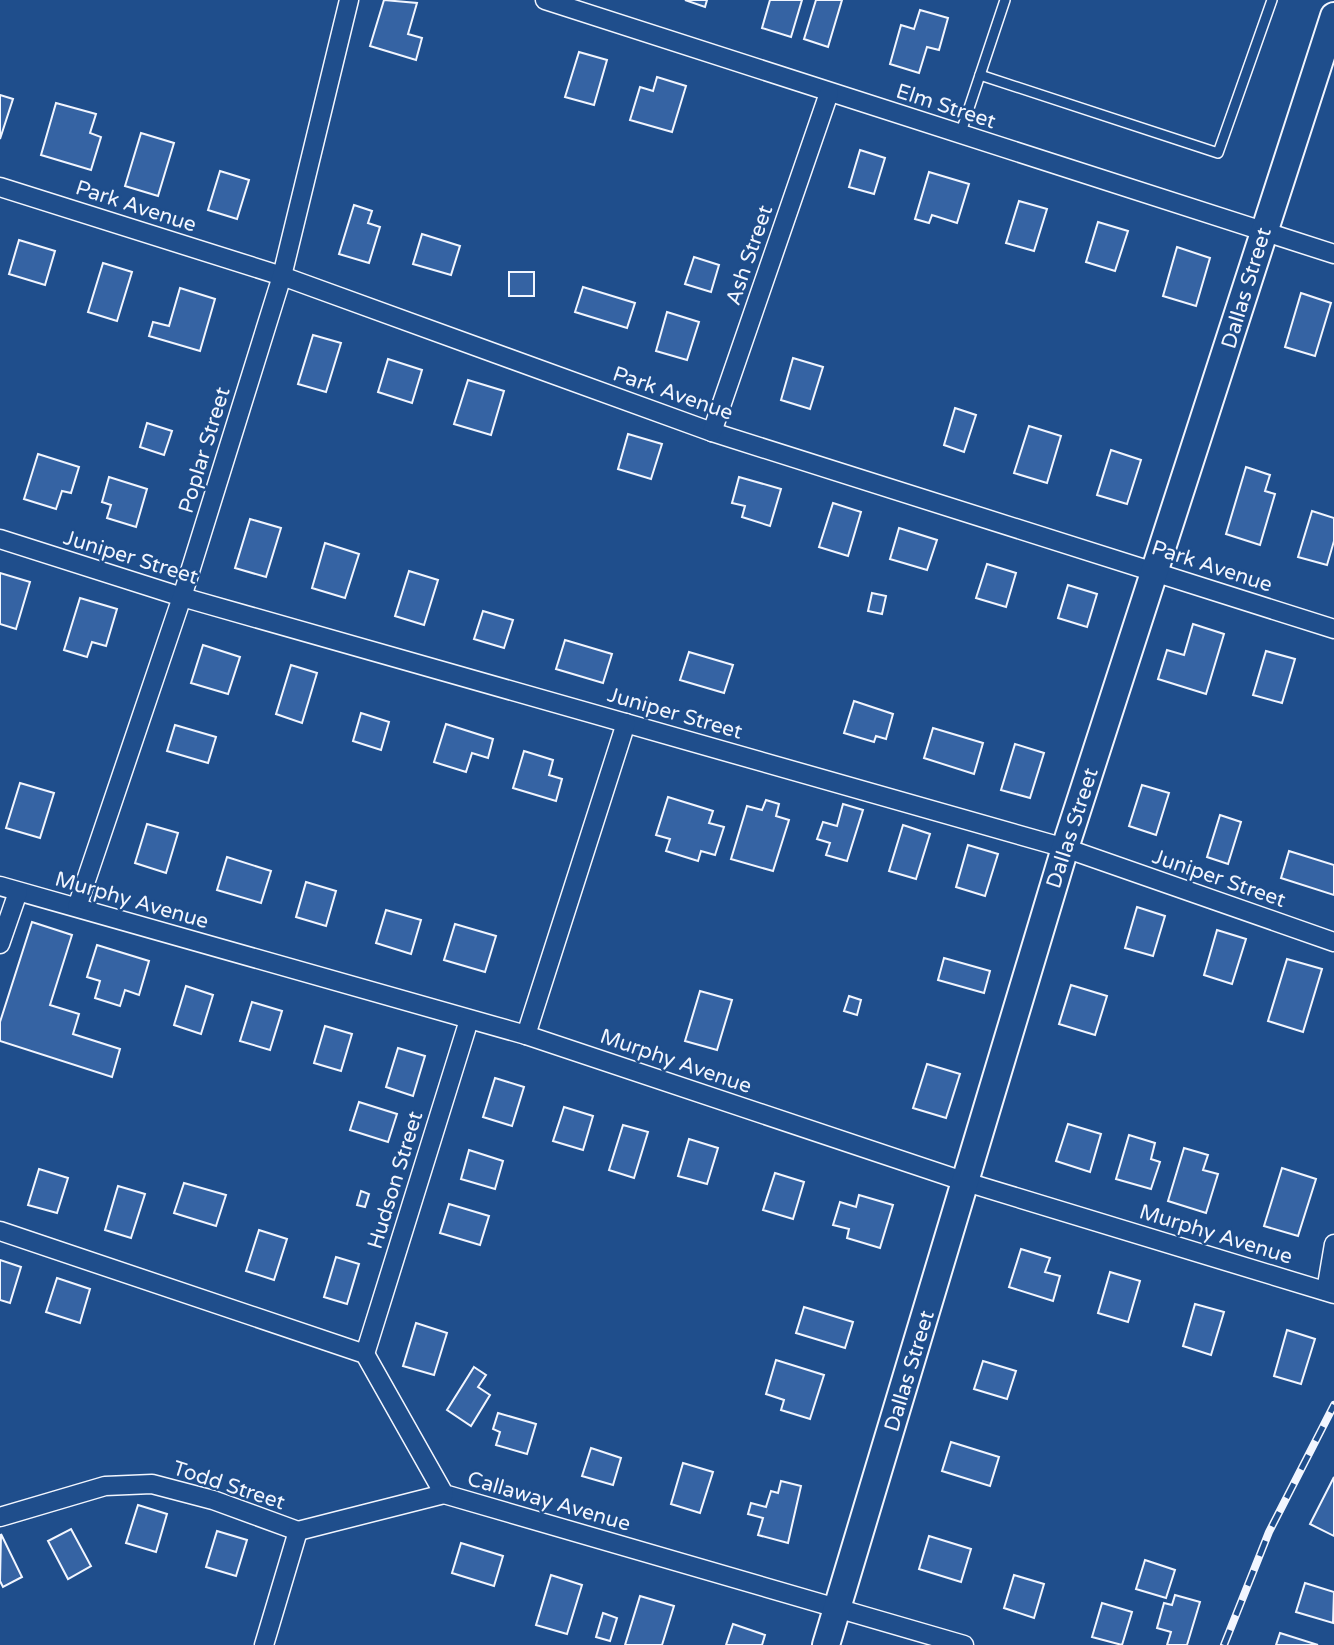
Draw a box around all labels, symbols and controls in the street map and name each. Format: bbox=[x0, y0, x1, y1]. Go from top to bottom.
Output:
street label: Elm Street bbox=[893, 79, 999, 134]
street label: Park Avenue bbox=[72, 175, 199, 238]
street label: Ash Street bbox=[721, 202, 778, 308]
street label: Dallas Street bbox=[1216, 225, 1277, 352]
street label: Park Avenue bbox=[609, 361, 736, 426]
street label: Poplar Street bbox=[173, 384, 235, 516]
street label: Juniper Street bbox=[61, 525, 201, 590]
street label: Park Avenue bbox=[1148, 535, 1275, 598]
street label: Juniper Street bbox=[604, 682, 745, 745]
street label: Dallas Street bbox=[1041, 765, 1104, 892]
street label: Juniper Street bbox=[1149, 844, 1289, 913]
street label: Murphy Avenue bbox=[52, 867, 212, 934]
street label: Murphy Avenue bbox=[597, 1024, 755, 1099]
street label: Hudson Street bbox=[363, 1108, 428, 1252]
street label: Murphy Avenue bbox=[1136, 1199, 1295, 1270]
street label: Dallas Street bbox=[879, 1308, 940, 1435]
street label: Todd Street bbox=[170, 1456, 288, 1515]
street label: Callaway Avenue bbox=[464, 1466, 633, 1537]

